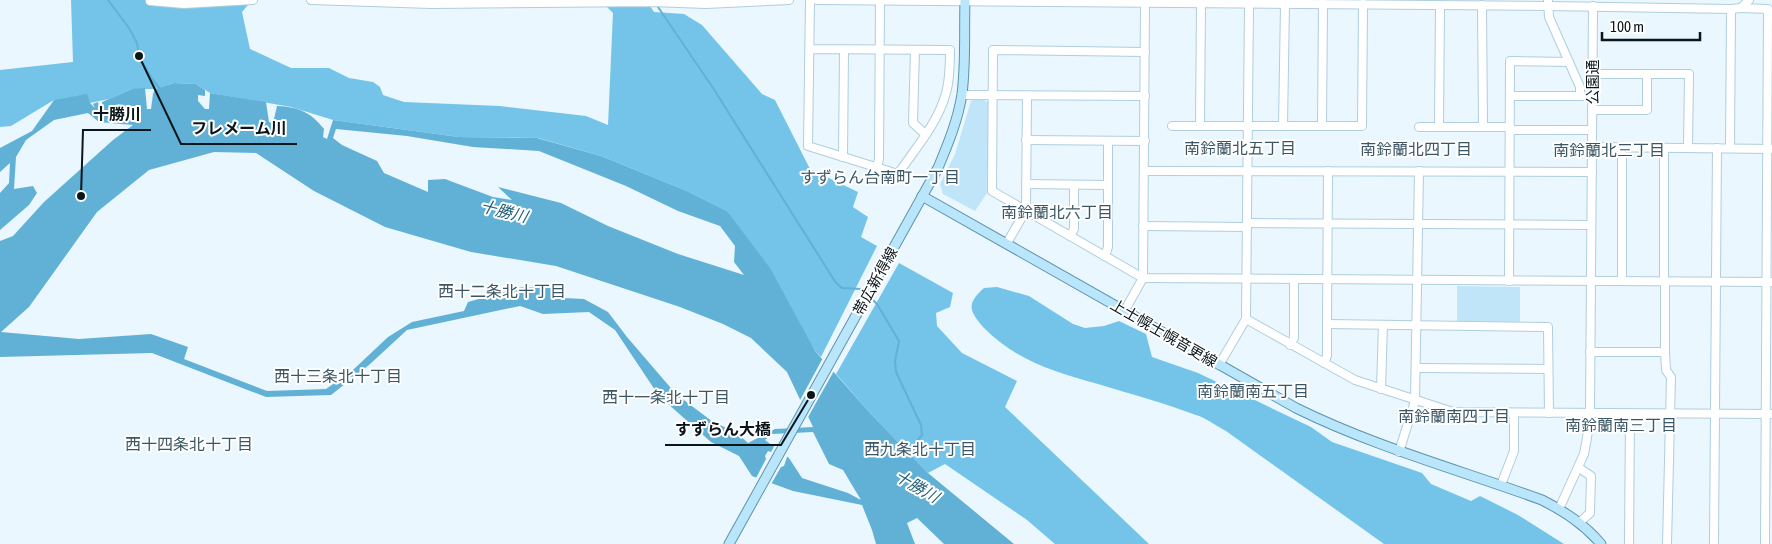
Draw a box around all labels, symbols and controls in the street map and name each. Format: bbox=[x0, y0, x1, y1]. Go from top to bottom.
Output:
scale bar bbox=[1602, 10, 1700, 42]
text: 100 m bbox=[1610, 18, 1644, 35]
street label: 公園通 bbox=[1584, 59, 1601, 105]
callout: 十勝川 bbox=[83, 99, 151, 130]
text: 十勝川 bbox=[93, 105, 141, 123]
callout: フレメーム川 bbox=[181, 113, 297, 144]
text: フレメーム川 bbox=[191, 119, 287, 137]
district label: 南鈴蘭北五丁目 bbox=[1184, 139, 1296, 157]
district label: 南鈴蘭北四丁目 bbox=[1360, 140, 1472, 158]
district label: 南鈴蘭北三丁目 bbox=[1553, 141, 1665, 159]
district label: すずらん台南町一丁目 bbox=[800, 168, 960, 186]
water label: 十勝川 bbox=[479, 196, 531, 226]
district label: 南鈴蘭北六丁目 bbox=[1001, 203, 1113, 221]
street label: 帯広新得線 bbox=[849, 244, 901, 318]
district label: 西十二条北十丁目 bbox=[438, 282, 566, 300]
street label: 上士幌士幌音更線 bbox=[1108, 296, 1220, 370]
district label: 西十三条北十丁目 bbox=[274, 367, 402, 385]
district label: 南鈴蘭南五丁目 bbox=[1197, 382, 1309, 400]
district label: 西十一条北十丁目 bbox=[602, 388, 730, 406]
district label: 南鈴蘭南四丁目 bbox=[1398, 407, 1510, 425]
callout: すずらん大橋 bbox=[665, 414, 781, 445]
district label: 南鈴蘭南三丁目 bbox=[1565, 416, 1677, 434]
text: すずらん大橋 bbox=[675, 420, 771, 438]
district label: 西十四条北十丁目 bbox=[125, 435, 253, 453]
district label: 西九条北十丁目 bbox=[864, 440, 976, 458]
water label: 十勝川 bbox=[892, 466, 944, 507]

